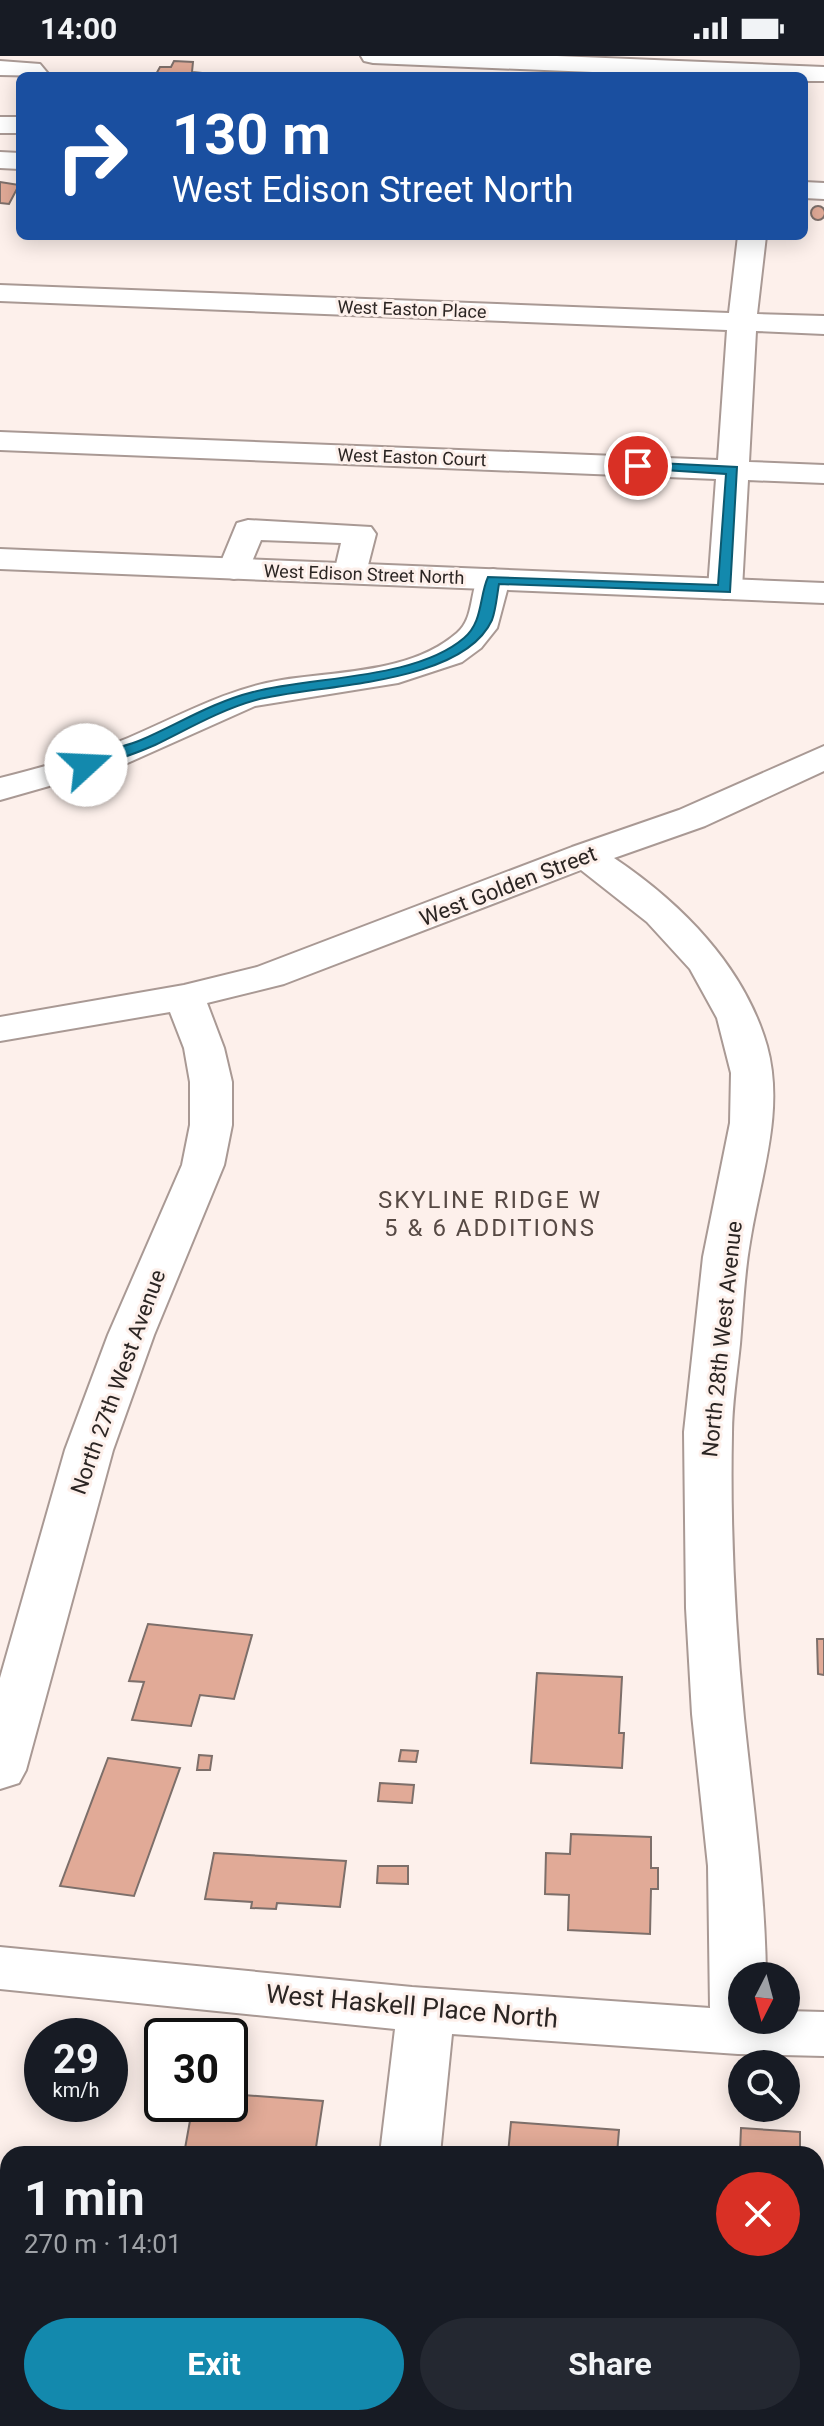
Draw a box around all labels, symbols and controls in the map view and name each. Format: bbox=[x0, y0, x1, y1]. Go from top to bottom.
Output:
text: 14:00 bbox=[40, 11, 117, 46]
text: 130 m bbox=[172, 102, 331, 168]
icon: right bbox=[40, 104, 144, 208]
text: West Edison Street North bbox=[172, 169, 574, 211]
street label: West Easton Place bbox=[337, 296, 487, 322]
pin bbox=[604, 432, 672, 500]
street label: West Easton Court bbox=[337, 444, 487, 470]
icon: arrive bbox=[616, 444, 660, 488]
street label: West Edison Street North bbox=[263, 560, 465, 588]
position arrow bbox=[44, 723, 128, 807]
street label: West Golden Street bbox=[416, 841, 600, 931]
district label: SKYLINE RIDGE W 5 & 6 ADDITIONS bbox=[378, 1186, 602, 1242]
street label: North 28th West Avenue bbox=[697, 1220, 747, 1458]
street label: North 27th West Avenue bbox=[66, 1266, 170, 1498]
north arrow bbox=[728, 1962, 800, 2034]
map controls bbox=[728, 1962, 800, 2122]
street label: West Haskell Place North bbox=[265, 1978, 559, 2034]
speed limit sign: 30 bbox=[144, 2018, 248, 2122]
text: 29 bbox=[53, 2036, 99, 2083]
button: search bbox=[728, 2050, 800, 2122]
text: km/h bbox=[53, 2078, 99, 2102]
text: 1 min bbox=[24, 2170, 145, 2227]
button: close bbox=[716, 2172, 800, 2256]
text: 270 m · 14:01 bbox=[24, 2229, 182, 2259]
button: Exit bbox=[24, 2318, 404, 2410]
button: Share bbox=[420, 2318, 800, 2410]

